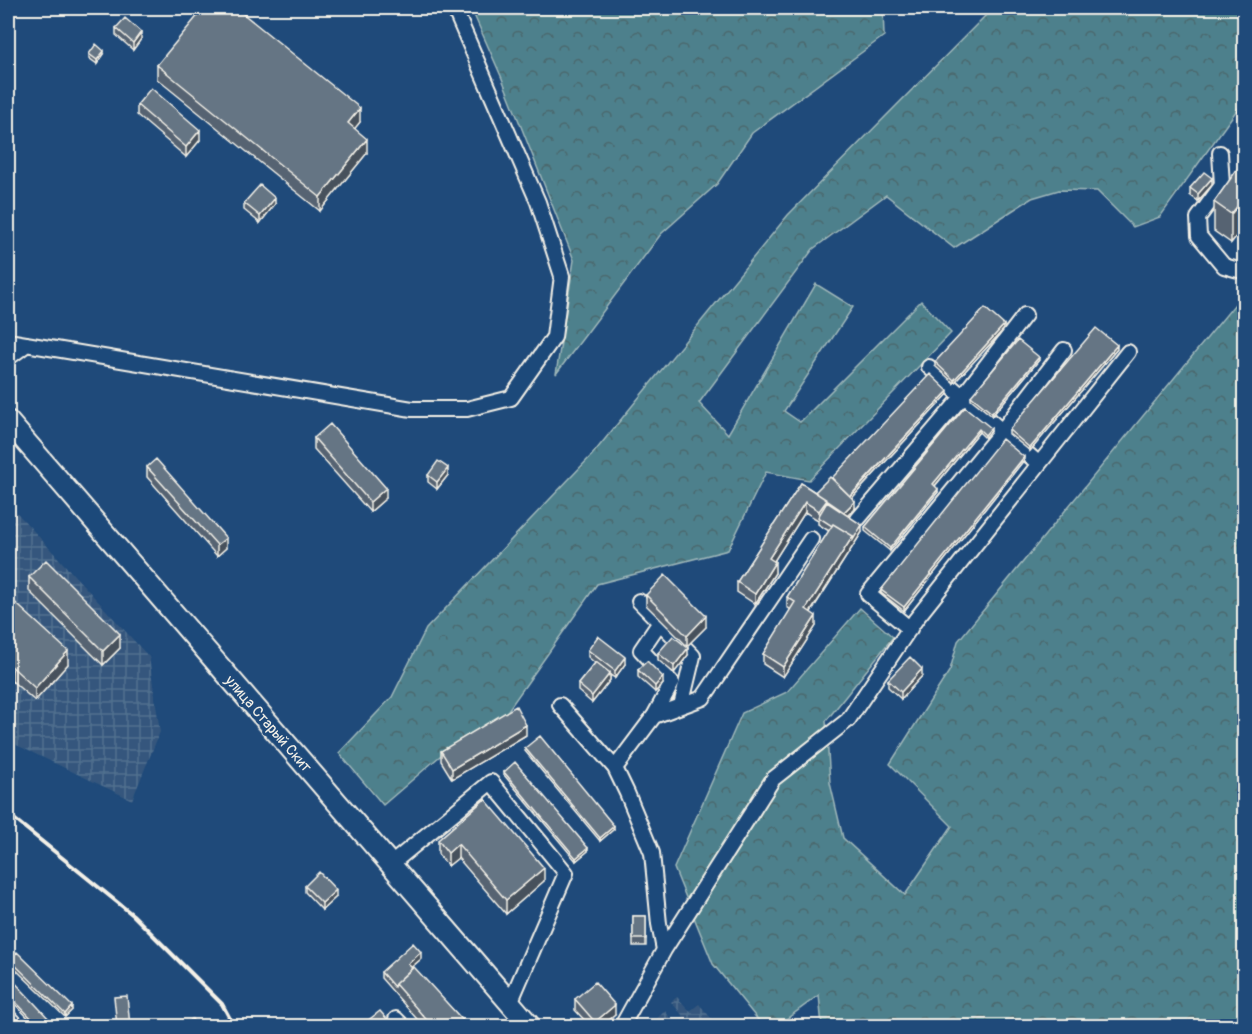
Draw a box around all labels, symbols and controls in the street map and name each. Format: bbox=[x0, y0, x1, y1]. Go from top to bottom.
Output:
street label: улица Старый Скит bbox=[220, 671, 316, 777]

